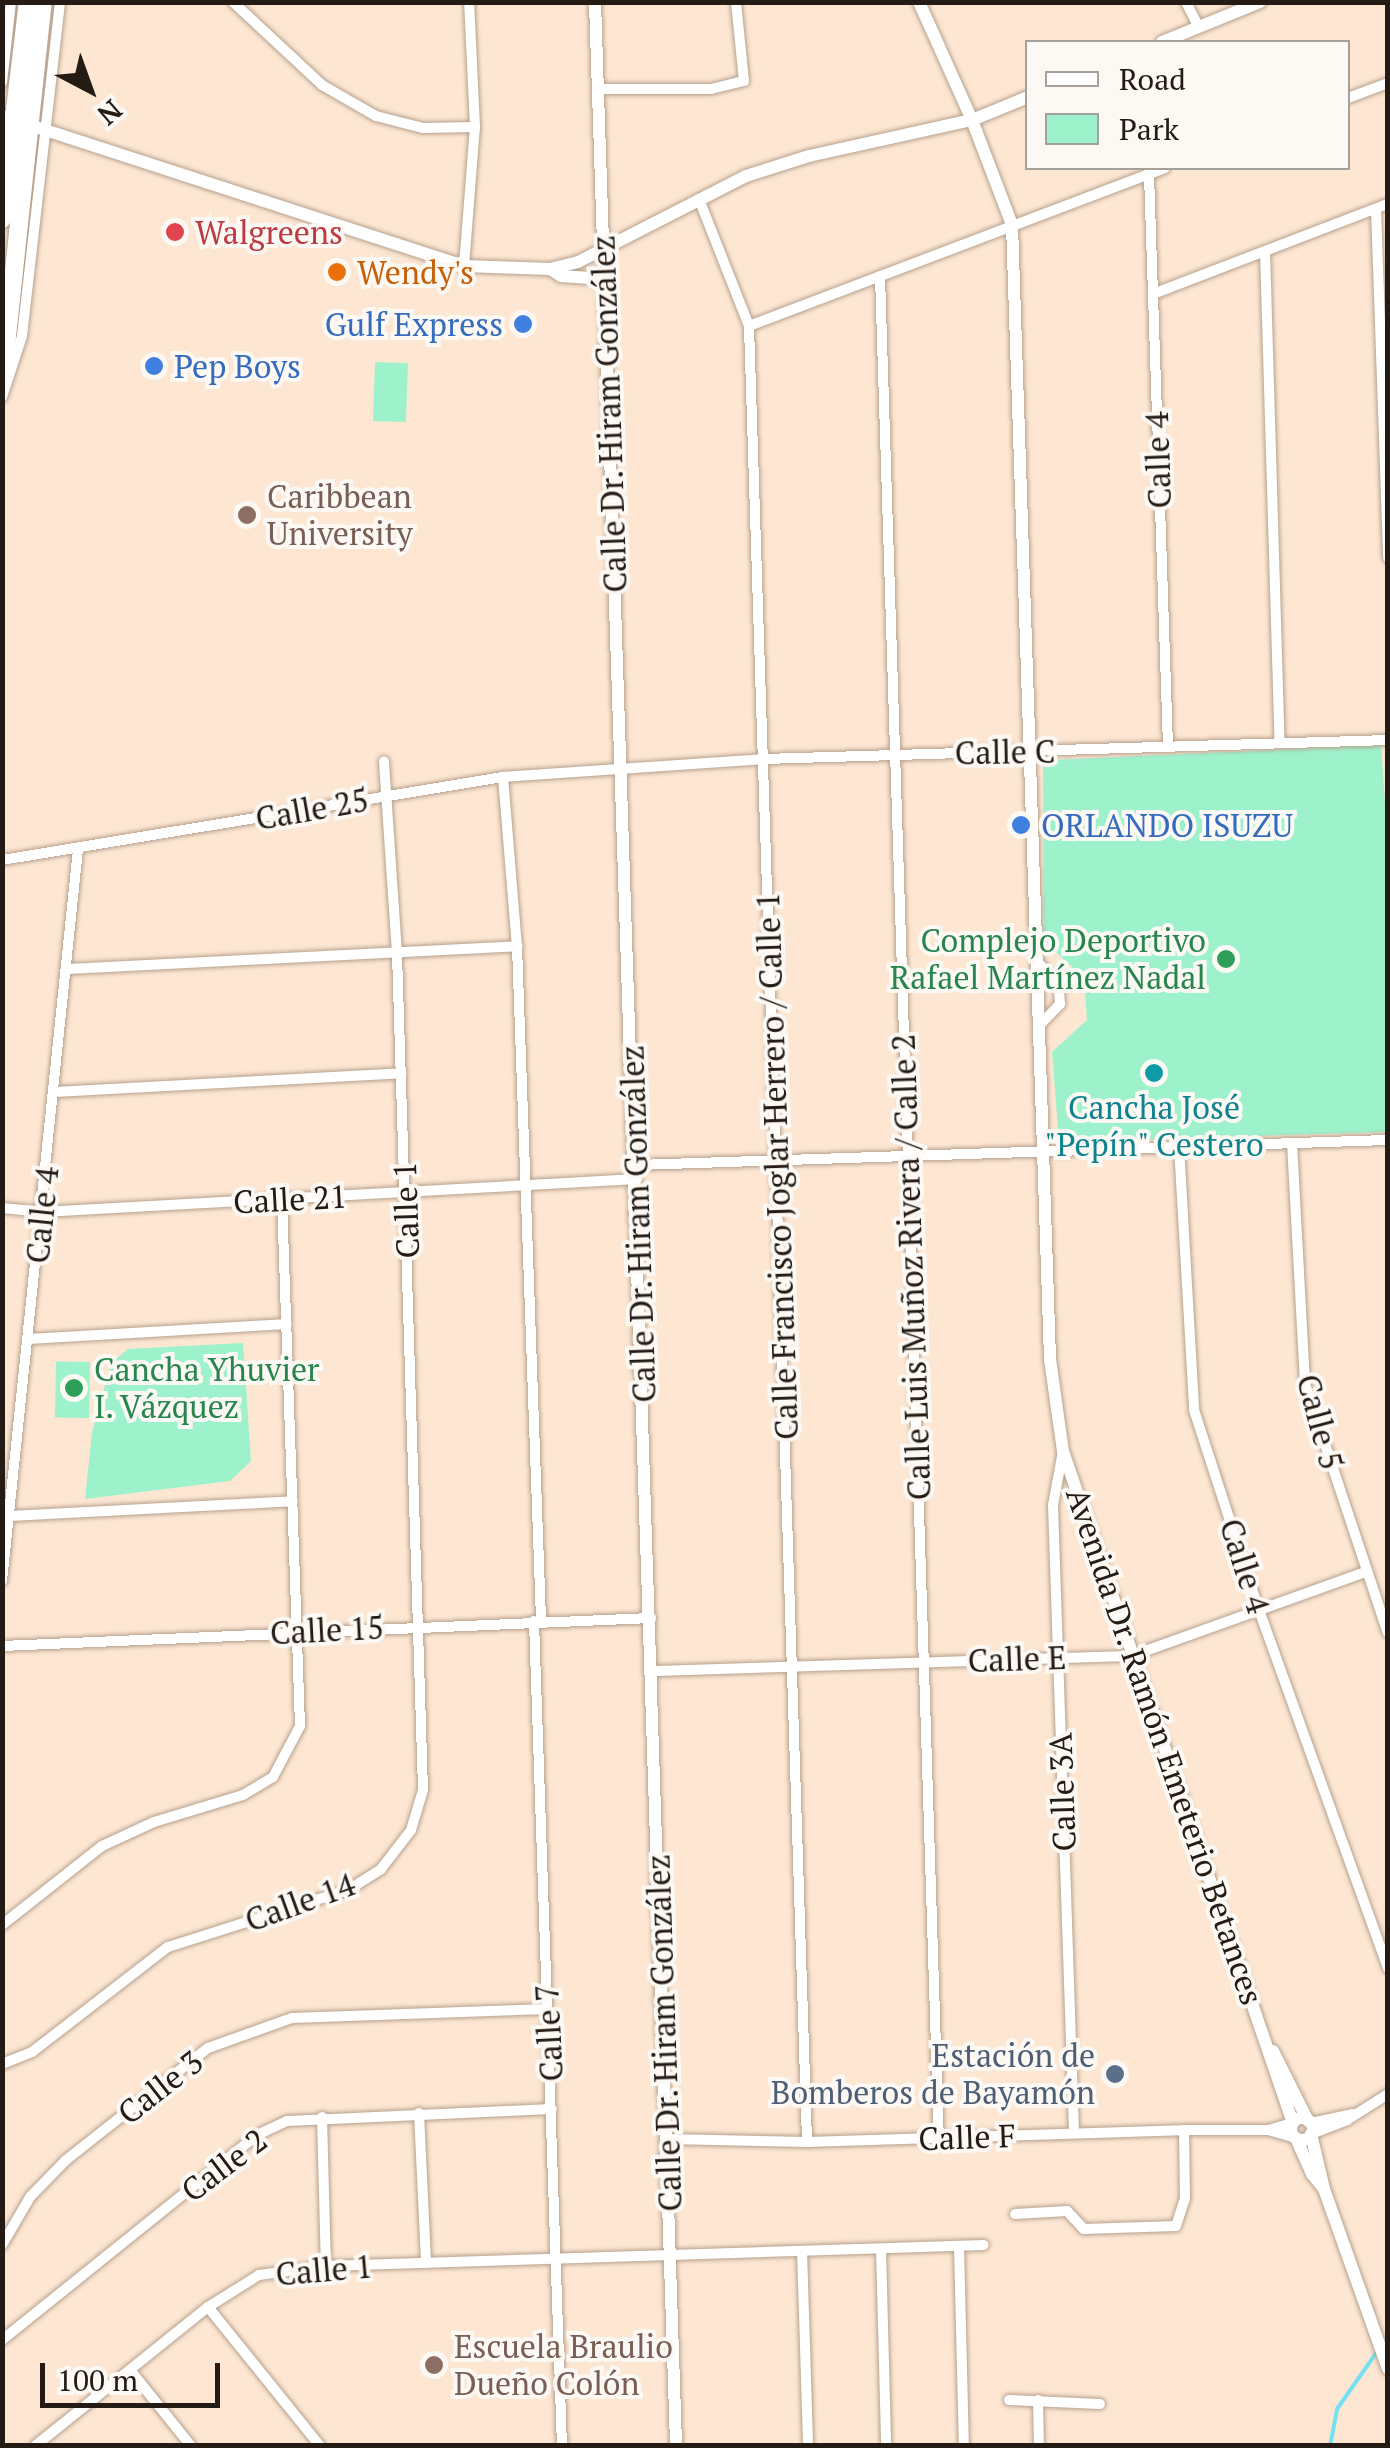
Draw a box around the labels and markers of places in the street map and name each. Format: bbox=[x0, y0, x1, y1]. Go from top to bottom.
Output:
place label: Walgreens bbox=[195, 213, 343, 251]
marker: Walgreens bbox=[164, 221, 186, 243]
place label: Wendy's bbox=[357, 253, 474, 291]
marker: Wendy's bbox=[326, 261, 348, 283]
place label: Gulf Express bbox=[325, 305, 503, 343]
marker: Gulf Express bbox=[512, 313, 534, 335]
place label: Pep Boys bbox=[174, 347, 301, 385]
marker: Pep Boys bbox=[143, 355, 165, 377]
place label: Caribbean University bbox=[267, 478, 413, 553]
marker: Caribbean University bbox=[236, 504, 258, 526]
place label: ORLANDO ISUZU bbox=[1041, 806, 1293, 844]
marker: ORLANDO ISUZU bbox=[1010, 814, 1032, 836]
place label: Complejo Deportivo Rafael Martínez Nadal bbox=[890, 922, 1206, 997]
marker: Complejo Deportivo Rafael Martínez Nadal bbox=[1215, 948, 1237, 970]
marker: Cancha José "Pepín" Cestero bbox=[1143, 1062, 1165, 1084]
place label: Cancha José "Pepín" Cestero bbox=[1044, 1089, 1264, 1164]
place label: Cancha Yhuvier I. Vázquez bbox=[94, 1351, 319, 1426]
marker: Cancha Yhuvier I. Vázquez bbox=[63, 1377, 85, 1399]
place label: Estación de Bomberos de Bayamón bbox=[771, 2037, 1095, 2112]
marker: Estación de Bomberos de Bayamón bbox=[1104, 2063, 1126, 2085]
place label: Escuela Braulio Dueño Colón bbox=[454, 2328, 673, 2403]
marker: Escuela Braulio Dueño Colón bbox=[423, 2354, 445, 2376]

